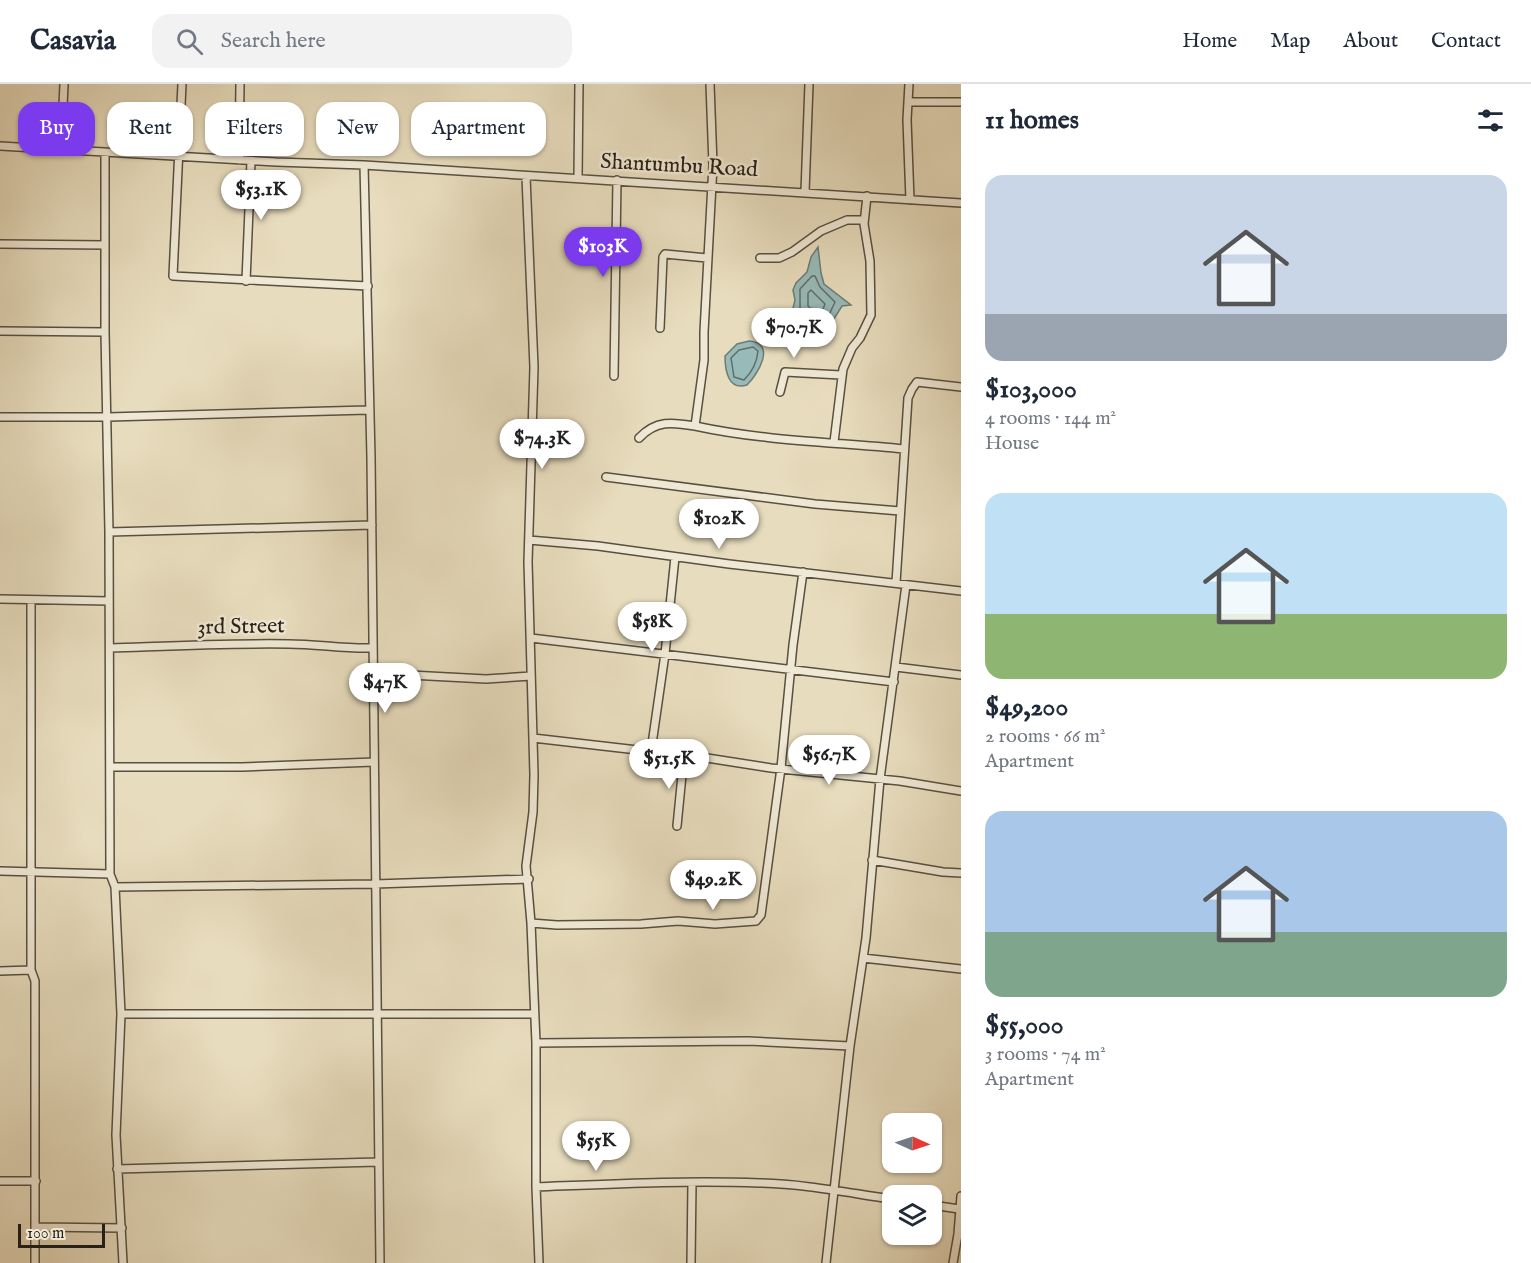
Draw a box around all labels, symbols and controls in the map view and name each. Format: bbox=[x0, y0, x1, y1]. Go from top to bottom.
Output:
search box bbox=[152, 14, 572, 68]
text: Casavia bbox=[30, 24, 116, 59]
icon: search bbox=[173, 25, 206, 58]
text: Search here bbox=[221, 27, 326, 55]
text: Home bbox=[1182, 28, 1237, 55]
text: Map bbox=[1270, 28, 1310, 55]
text: About bbox=[1343, 28, 1398, 55]
text: Contact bbox=[1431, 28, 1501, 55]
chip: Buy bbox=[18, 102, 95, 156]
chip: Rent bbox=[107, 102, 193, 156]
chip: Filters bbox=[205, 102, 304, 156]
chip: New bbox=[316, 102, 399, 156]
chip: Apartment bbox=[411, 102, 546, 156]
text: 11 homes bbox=[985, 104, 1079, 137]
icon: filters bbox=[1474, 104, 1507, 137]
street label: Shantumbu Road bbox=[600, 148, 759, 184]
pin: $53.1K bbox=[212, 170, 310, 221]
text: $53.1K bbox=[235, 177, 287, 202]
icon: home bbox=[1192, 214, 1300, 322]
pin: $103K bbox=[561, 227, 645, 278]
text: $103K bbox=[578, 234, 628, 259]
pin: $70.7K bbox=[745, 308, 843, 359]
text: $70.7K bbox=[765, 315, 823, 340]
text: $103,000 bbox=[985, 373, 1077, 406]
text: 4 rooms · 144 m² bbox=[985, 406, 1116, 431]
pin: $74.3K bbox=[493, 419, 591, 470]
text: $74.3K bbox=[514, 426, 570, 451]
text: House bbox=[985, 431, 1039, 456]
pin: $102K bbox=[677, 499, 761, 550]
text: $102K bbox=[693, 506, 745, 531]
icon: home bbox=[1192, 532, 1300, 640]
pin: $58K bbox=[616, 602, 688, 653]
text: $58K bbox=[632, 609, 672, 634]
street label: 3rd Street bbox=[197, 612, 285, 642]
pin: $47K bbox=[349, 663, 421, 714]
text: $47K bbox=[363, 670, 407, 695]
text: $49,200 bbox=[985, 691, 1068, 724]
text: 2 rooms · 66 m² bbox=[985, 724, 1106, 749]
pin: $56.7K bbox=[780, 735, 878, 786]
pin: $51.5K bbox=[620, 739, 718, 790]
text: $56.7K bbox=[802, 742, 856, 767]
text: $51.5K bbox=[643, 746, 695, 771]
text: Apartment bbox=[985, 749, 1074, 774]
icon: home bbox=[1192, 850, 1300, 958]
pin: $49.2K bbox=[664, 860, 762, 911]
text: $49.2K bbox=[684, 867, 742, 892]
text: $55,000 bbox=[985, 1009, 1063, 1042]
text: 3 rooms · 74 m² bbox=[985, 1042, 1106, 1067]
text: Apartment bbox=[985, 1067, 1074, 1092]
north arrow bbox=[882, 1113, 942, 1173]
map controls bbox=[882, 1113, 942, 1245]
pin: $55K bbox=[560, 1121, 632, 1172]
text: $55K bbox=[576, 1128, 616, 1153]
button: layers bbox=[882, 1185, 942, 1245]
scale bar bbox=[18, 1221, 105, 1248]
text: 100 m bbox=[27, 1224, 64, 1244]

